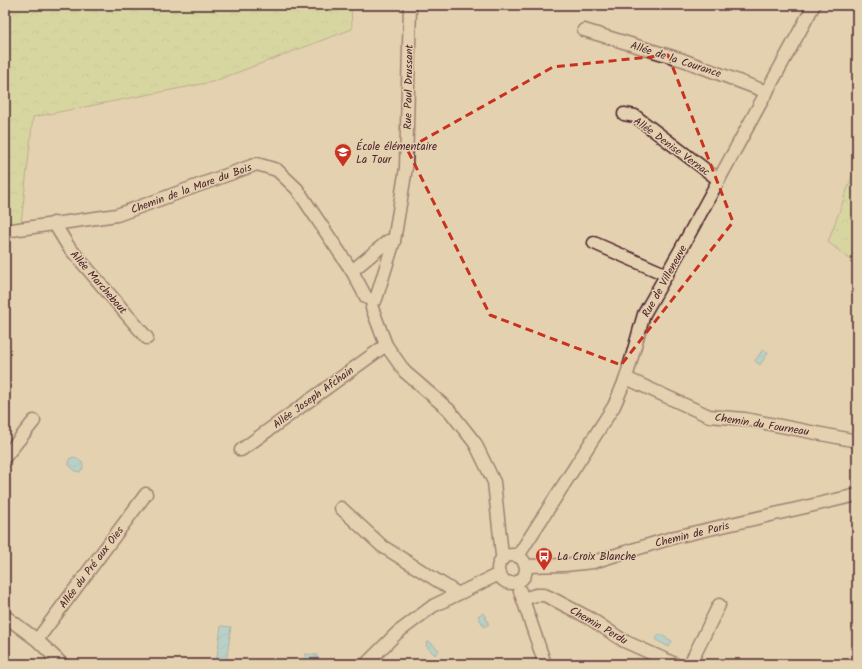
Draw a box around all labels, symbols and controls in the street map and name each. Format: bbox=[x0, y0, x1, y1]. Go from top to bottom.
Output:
street label: Allée de la Courance bbox=[628, 37, 724, 83]
street label: Rue Paul Drussant bbox=[399, 43, 419, 130]
street label: Allée Denise Vernac bbox=[629, 113, 714, 181]
place label: École élémentaire La Tour bbox=[356, 138, 437, 169]
school or university icon: École élémentaire La Tour bbox=[333, 142, 353, 167]
street label: Chemin de la Mare du Bois bbox=[128, 159, 255, 219]
street label: Rue de Villeneuve bbox=[638, 242, 692, 321]
street label: Allée Marchebout bbox=[65, 247, 132, 319]
street label: Allée Joseph Afchain bbox=[269, 362, 358, 434]
street label: Chemin du Fourneau bbox=[713, 409, 811, 441]
street label: Chemin de Paris bbox=[653, 517, 732, 553]
street label: Allée du Pré aux Oies bbox=[55, 522, 129, 612]
bus stop icon: La Croix Blanche bbox=[534, 546, 554, 571]
place label: La Croix Blanche bbox=[557, 548, 636, 566]
street label: Chemin Perdu bbox=[566, 602, 632, 650]

